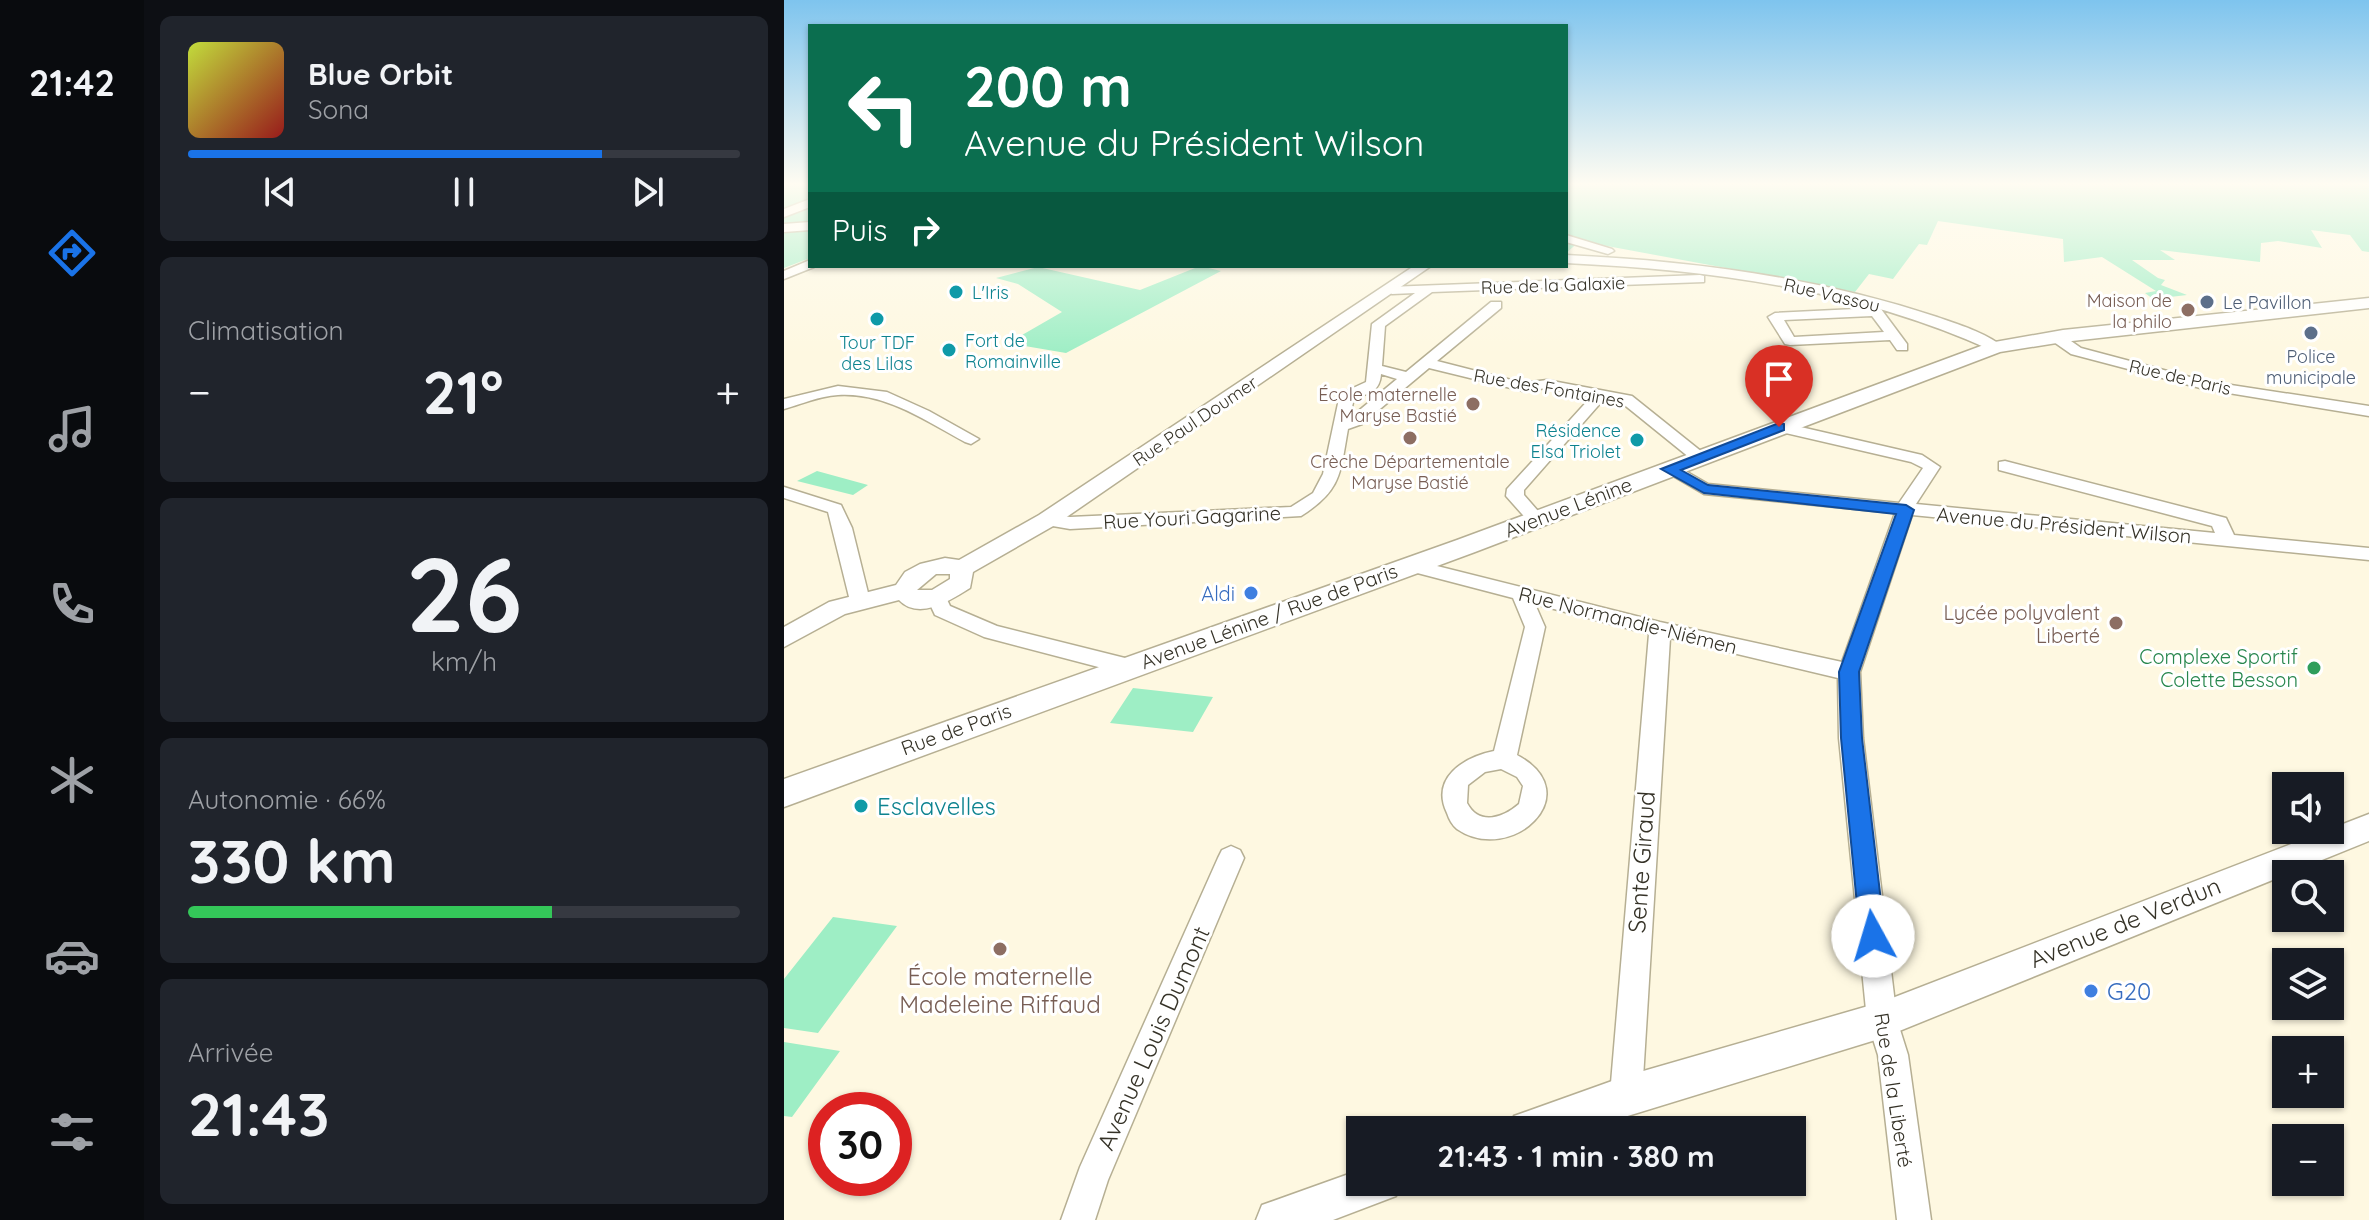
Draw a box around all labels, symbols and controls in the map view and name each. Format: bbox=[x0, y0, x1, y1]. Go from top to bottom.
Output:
text: 200 m bbox=[964, 51, 1132, 121]
text: Blue Orbit bbox=[308, 55, 453, 93]
icon: left bbox=[832, 56, 936, 160]
text: 21:42 bbox=[29, 60, 115, 105]
text: Sona bbox=[308, 93, 369, 126]
text: Avenue du Président Wilson bbox=[964, 120, 1424, 165]
icon: previous bbox=[258, 170, 302, 214]
icon: pause bbox=[442, 170, 486, 214]
icon: next bbox=[626, 170, 670, 214]
icon: right bbox=[903, 208, 947, 252]
text: Puis bbox=[832, 211, 887, 249]
icon: directions bbox=[44, 225, 100, 281]
street label: Rue de la Galaxie bbox=[1480, 271, 1626, 299]
street label: Rue Vassou bbox=[1782, 273, 1882, 317]
place label: L'Iris bbox=[972, 281, 1009, 304]
marker: L'Iris bbox=[947, 283, 965, 301]
place label: Maison de la philo bbox=[2087, 289, 2172, 333]
place label: Le Pavillon bbox=[2223, 291, 2312, 314]
marker: Le Pavillon bbox=[2198, 293, 2216, 311]
marker: Maison de la philo bbox=[2179, 301, 2197, 319]
marker: Tour TDF des Lilas bbox=[868, 310, 886, 328]
text: Climatisation bbox=[188, 314, 344, 347]
marker: Police municipale bbox=[2302, 324, 2320, 342]
place label: Fort de Romainville bbox=[965, 329, 1061, 373]
place label: Tour TDF des Lilas bbox=[839, 331, 915, 375]
marker: Fort de Romainville bbox=[940, 341, 958, 359]
pin bbox=[1745, 345, 1813, 427]
place label: Police municipale bbox=[2266, 345, 2356, 389]
text: 21° bbox=[423, 354, 504, 429]
street label: Rue de Paris bbox=[2127, 354, 2233, 400]
icon: arrive bbox=[1757, 357, 1801, 401]
street label: Rue des Fontaines bbox=[1472, 363, 1626, 413]
text: − bbox=[188, 364, 211, 419]
text: + bbox=[715, 364, 740, 419]
street label: Rue Paul Doumer bbox=[1128, 371, 1262, 471]
place label: École maternelle Maryse Bastié bbox=[1318, 383, 1457, 427]
marker: École maternelle Maryse Bastié bbox=[1464, 395, 1482, 413]
icon: music bbox=[44, 401, 100, 457]
place label: Résidence Elsa Triolet bbox=[1531, 419, 1621, 463]
marker: Crèche Départementale Maryse Bastié bbox=[1401, 429, 1419, 447]
marker: Résidence Elsa Triolet bbox=[1628, 431, 1646, 449]
place label: Crèche Départementale Maryse Bastié bbox=[1310, 450, 1510, 494]
street label: Avenue Lénine bbox=[1501, 471, 1635, 543]
street label: Rue Youri Gagarine bbox=[1102, 500, 1282, 534]
street label: Avenue du Président Wilson bbox=[1936, 501, 2192, 549]
text: 26 bbox=[406, 528, 522, 658]
street label: Avenue Lénine / Rue de Paris bbox=[1137, 558, 1401, 674]
icon: phone bbox=[44, 576, 100, 632]
place label: Aldi bbox=[1201, 581, 1235, 606]
street label: Rue Normandie-Niémen bbox=[1516, 581, 1740, 659]
marker: Aldi bbox=[1242, 584, 1260, 602]
place label: Lycée polyvalent Liberté bbox=[1944, 600, 2100, 648]
marker: Lycée polyvalent Liberté bbox=[2107, 614, 2125, 632]
place label: Complexe Sportif Colette Besson bbox=[2139, 644, 2298, 692]
text: km/h bbox=[431, 645, 497, 678]
marker: Complexe Sportif Colette Besson bbox=[2305, 659, 2323, 677]
street label: Rue de Paris bbox=[897, 697, 1015, 761]
icon: climate bbox=[44, 752, 100, 808]
map controls bbox=[2272, 772, 2344, 1196]
button: sound bbox=[2272, 772, 2344, 844]
text: Autonomie · 66% bbox=[188, 783, 386, 816]
street label: Sente Giraud bbox=[1621, 790, 1661, 934]
place label: Esclavelles bbox=[877, 791, 996, 821]
marker: Esclavelles bbox=[852, 797, 870, 815]
text: 330 km bbox=[188, 823, 396, 898]
button: search bbox=[2272, 860, 2344, 932]
street label: Avenue de Verdun bbox=[2025, 870, 2225, 974]
position arrow bbox=[1831, 894, 1915, 978]
street label: Avenue Louis Dumont bbox=[1090, 921, 1216, 1155]
icon: car bbox=[44, 928, 100, 984]
marker: École maternelle Madeleine Riffaud bbox=[991, 940, 1009, 958]
button: layers bbox=[2272, 948, 2344, 1020]
place label: École maternelle Madeleine Riffaud bbox=[899, 961, 1101, 1019]
place label: G20 bbox=[2107, 976, 2151, 1006]
marker: G20 bbox=[2082, 982, 2100, 1000]
street label: Rue de la Liberté bbox=[1869, 1011, 1919, 1169]
text: Arrivée bbox=[188, 1036, 273, 1069]
button: + bbox=[2272, 1036, 2344, 1108]
text: 21:43 bbox=[188, 1076, 329, 1151]
speed limit sign: 30 bbox=[808, 1092, 912, 1196]
icon: filters bbox=[44, 1104, 100, 1160]
button: − bbox=[2272, 1124, 2344, 1196]
text: 21:43 · 1 min · 380 m bbox=[1437, 1137, 1715, 1175]

